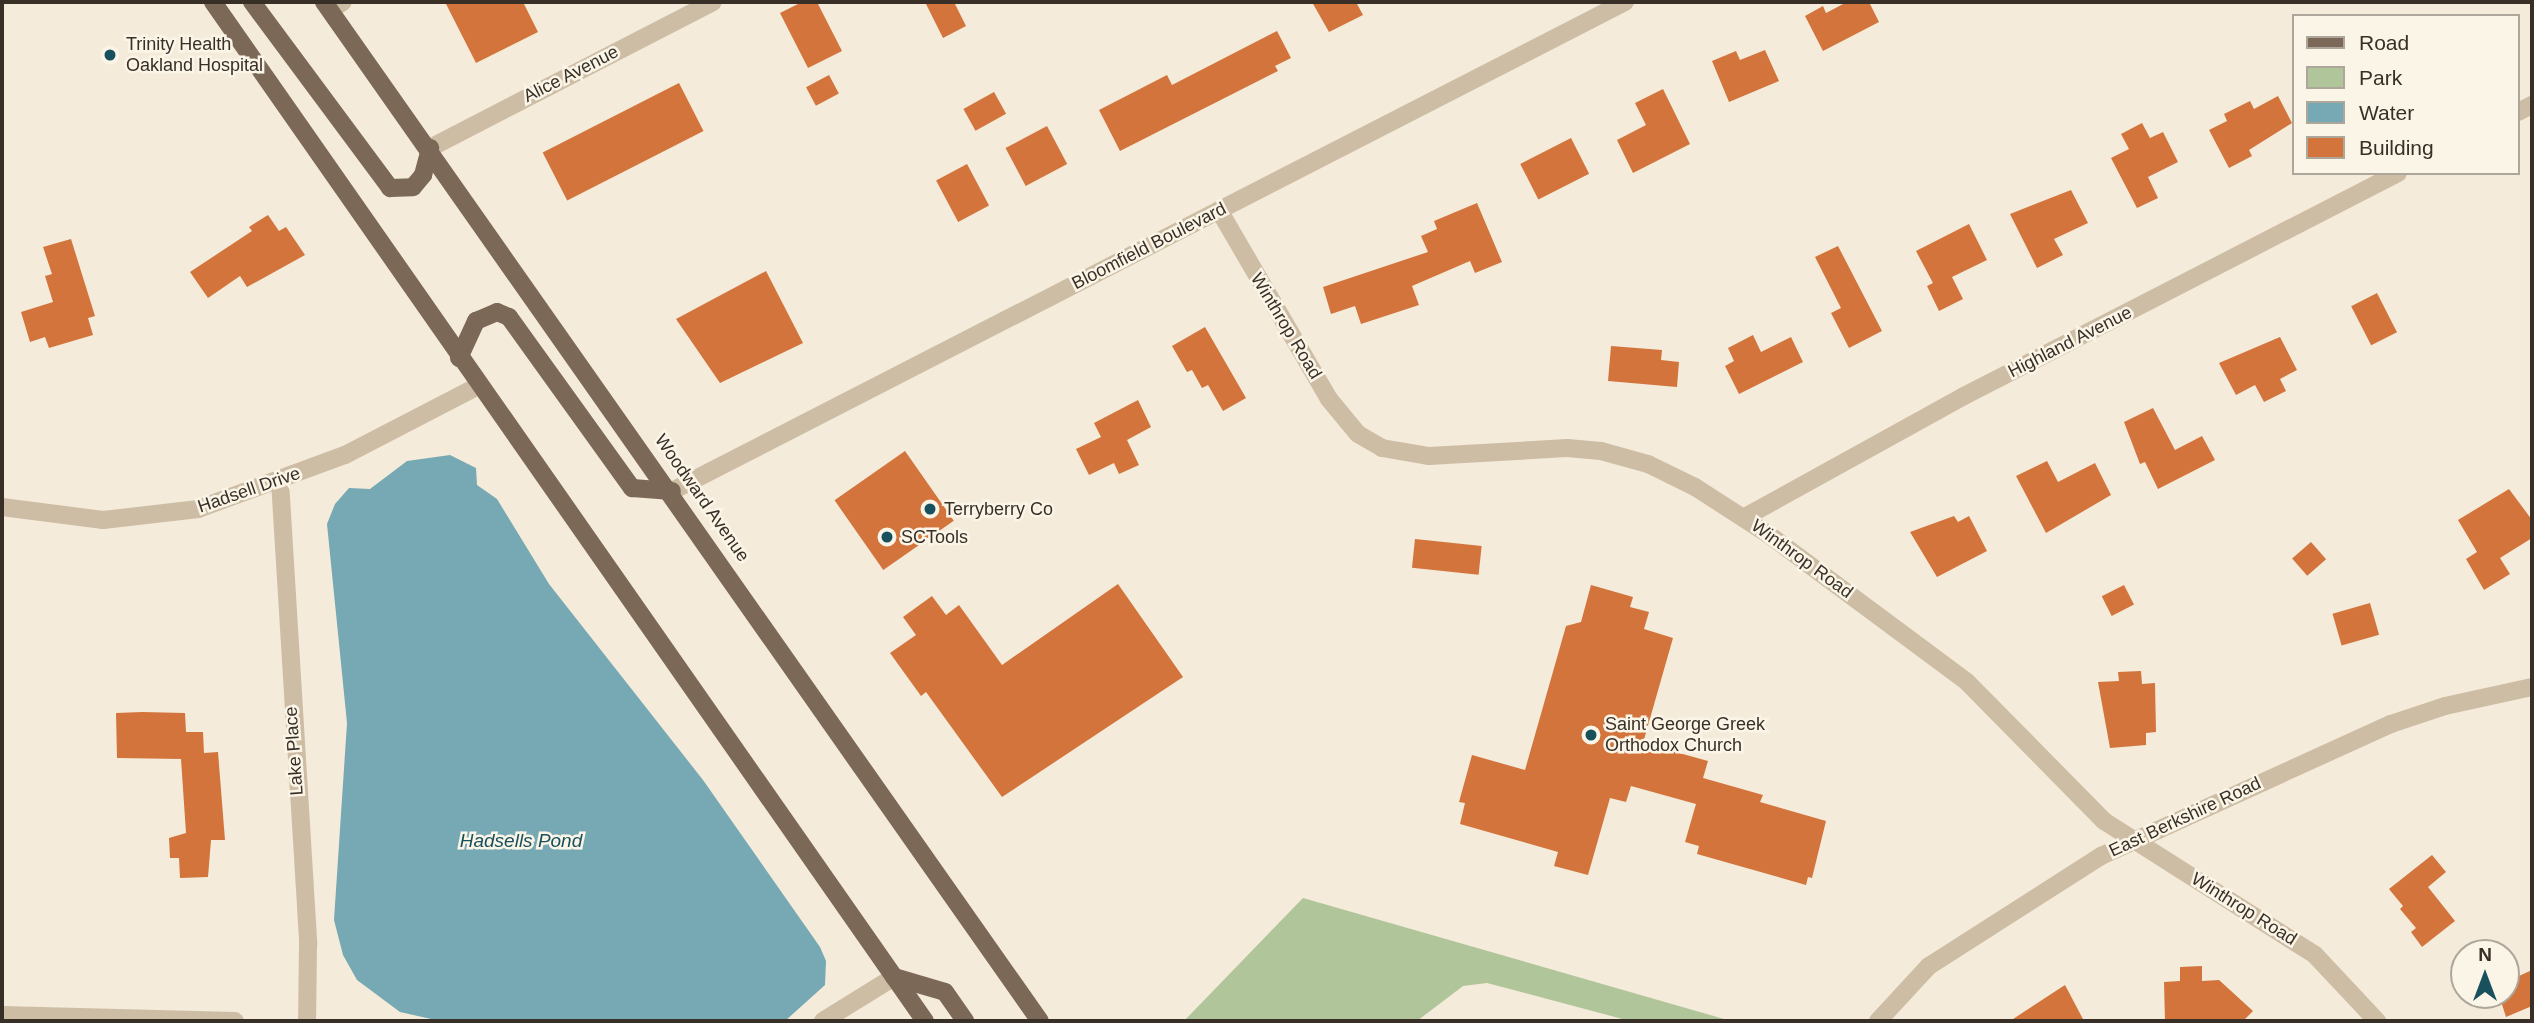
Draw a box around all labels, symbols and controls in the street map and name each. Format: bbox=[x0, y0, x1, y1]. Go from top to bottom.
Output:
legend bbox=[2292, 14, 2520, 175]
text: Road bbox=[2359, 31, 2409, 54]
place label: Trinity Health Oakland Hospital bbox=[126, 34, 263, 76]
street label: Alice Avenue bbox=[519, 41, 623, 107]
marker: Trinity Health Oakland Hospital bbox=[100, 45, 120, 65]
text: Park bbox=[2359, 66, 2402, 89]
text: Water bbox=[2359, 101, 2414, 124]
text: Building bbox=[2359, 136, 2434, 159]
street label: Bloomfield Boulevard bbox=[1068, 198, 1230, 294]
street label: Winthrop Road bbox=[1246, 269, 1326, 383]
street label: Highland Avenue bbox=[2004, 301, 2136, 383]
street label: Woodward Avenue bbox=[650, 430, 754, 566]
street label: Hadsell Drive bbox=[195, 462, 303, 518]
place label: Terryberry Co bbox=[944, 498, 1053, 520]
marker: Terryberry Co bbox=[922, 501, 938, 517]
street label: Winthrop Road bbox=[1747, 515, 1857, 603]
place label: SCTools bbox=[901, 526, 968, 548]
marker: SCTools bbox=[879, 529, 895, 545]
street label: Lake Place bbox=[280, 706, 308, 796]
place label: Saint George Greek Orthodox Church bbox=[1605, 714, 1765, 756]
marker: Saint George Greek Orthodox Church bbox=[1583, 727, 1599, 743]
street label: East Berkshire Road bbox=[2106, 772, 2264, 862]
water label: Hadsells Pond bbox=[460, 830, 582, 852]
street label: Winthrop Road bbox=[2187, 868, 2301, 950]
north arrow bbox=[2450, 939, 2520, 1009]
text: N bbox=[2478, 944, 2492, 965]

